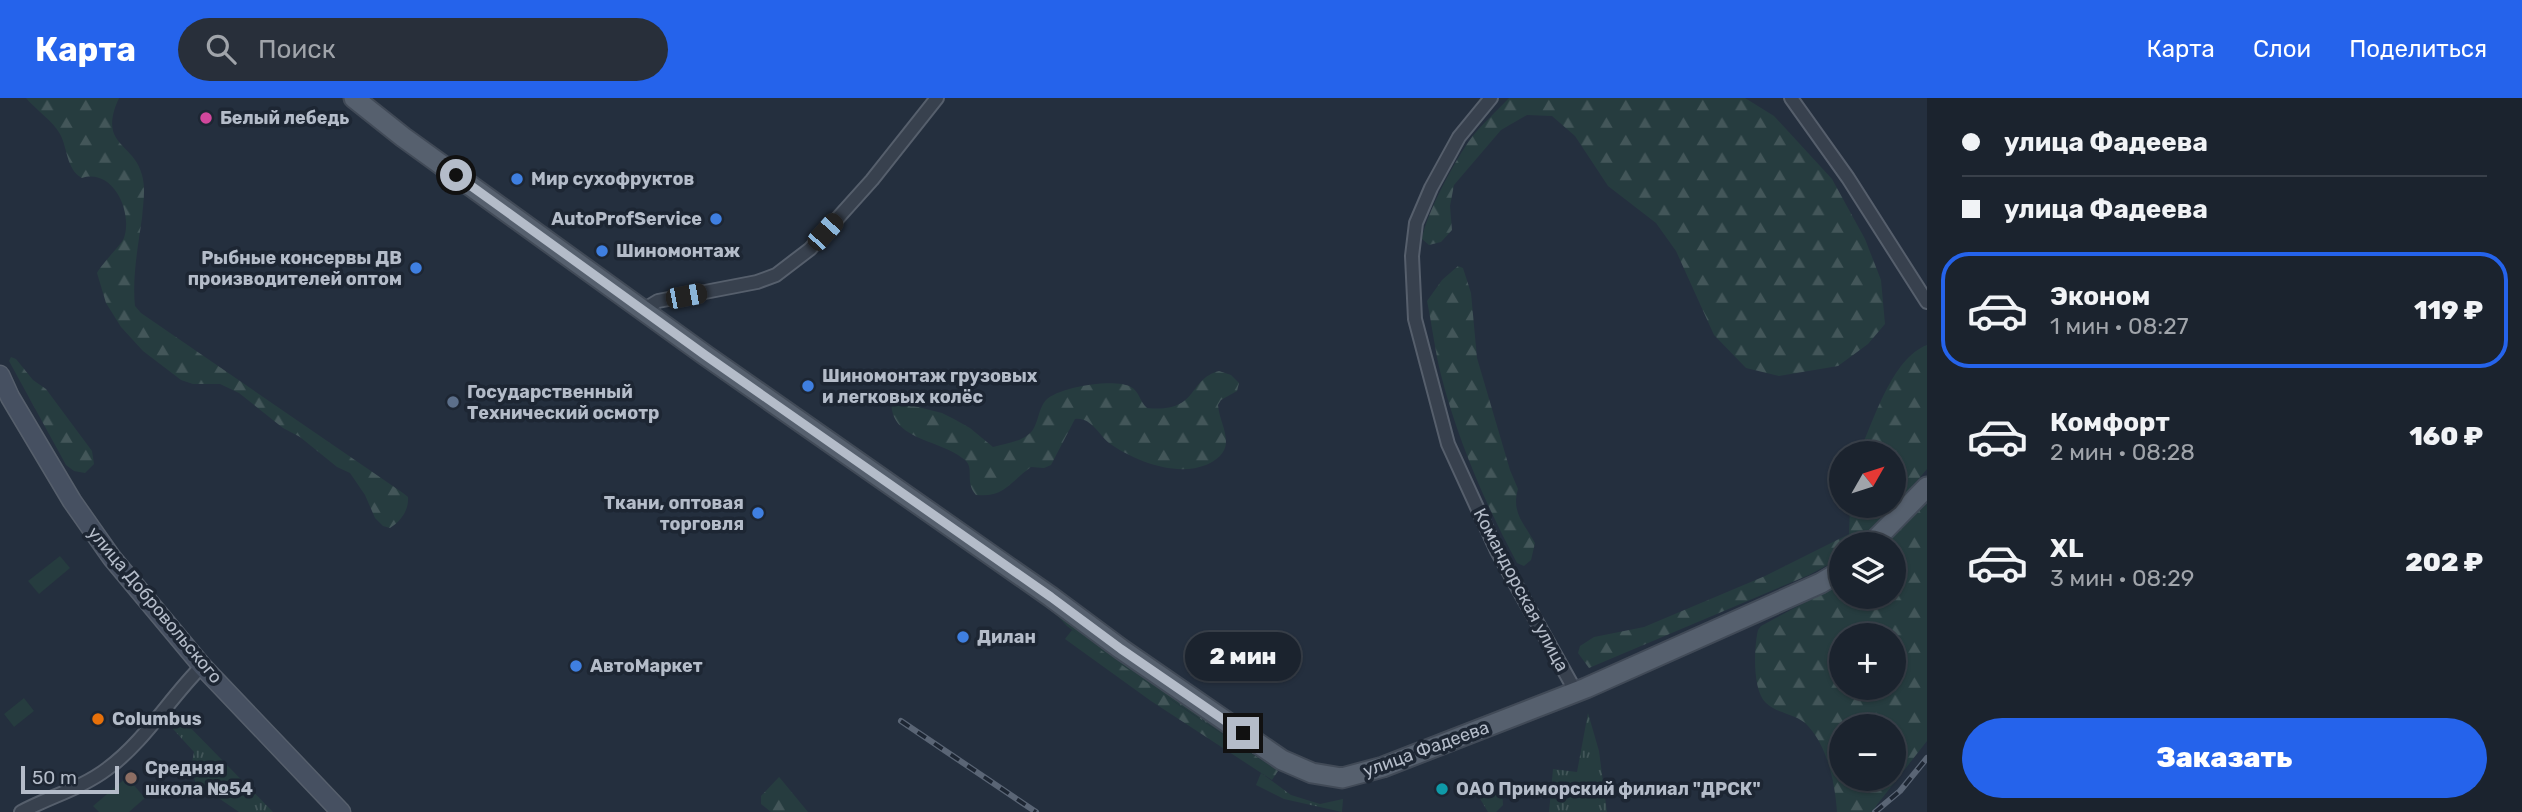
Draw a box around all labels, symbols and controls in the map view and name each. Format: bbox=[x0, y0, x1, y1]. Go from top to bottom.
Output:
search box bbox=[178, 18, 668, 81]
text: Карта bbox=[35, 30, 136, 69]
icon: search bbox=[202, 30, 240, 68]
text: Поиск bbox=[258, 34, 336, 65]
text: Карта bbox=[2146, 35, 2215, 63]
text: Слои bbox=[2253, 35, 2311, 63]
text: Поделиться bbox=[2349, 35, 2487, 63]
place label: Белый лебедь bbox=[220, 107, 349, 129]
marker: Белый лебедь bbox=[198, 110, 214, 126]
text: улица Фадеева bbox=[2004, 127, 2208, 158]
route start bbox=[440, 159, 472, 191]
place label: Мир сухофруктов bbox=[531, 168, 694, 190]
marker: Мир сухофруктов bbox=[509, 171, 525, 187]
text: улица Фадеева bbox=[2004, 194, 2208, 225]
place label: AutoProfService bbox=[551, 208, 702, 230]
car bbox=[804, 209, 847, 255]
marker: AutoProfService bbox=[708, 211, 724, 227]
place label: Шиномонтаж bbox=[616, 240, 741, 262]
marker: Шиномонтаж bbox=[594, 243, 610, 259]
place label: Рыбные консервы ДВ производителей оптом bbox=[188, 247, 402, 290]
marker: Рыбные консервы ДВ производителей оптом bbox=[408, 260, 424, 276]
icon: car bbox=[1966, 279, 2029, 342]
text: Эконом bbox=[2050, 281, 2150, 312]
car bbox=[664, 282, 709, 310]
text: 119 ₽ bbox=[2414, 295, 2483, 326]
text: 1 мин · 08:27 bbox=[2050, 312, 2188, 340]
place label: Шиномонтаж грузовых и легковых колёс bbox=[822, 365, 1038, 408]
marker: Шиномонтаж грузовых и легковых колёс bbox=[800, 378, 816, 394]
place label: Государственный Технический осмотр bbox=[467, 381, 659, 424]
marker: Государственный Технический осмотр bbox=[445, 394, 461, 410]
icon: car bbox=[1966, 405, 2029, 468]
text: Комфорт bbox=[2050, 407, 2170, 438]
text: 160 ₽ bbox=[2409, 421, 2483, 452]
text: 2 мин · 08:28 bbox=[2050, 438, 2195, 466]
north arrow bbox=[1829, 441, 1906, 518]
map controls bbox=[1829, 441, 1906, 791]
place label: Ткани, оптовая торговля bbox=[604, 492, 744, 535]
marker: Ткани, оптовая торговля bbox=[750, 505, 766, 521]
street label: Командорская улица bbox=[1469, 505, 1573, 675]
street label: улица Добровольского bbox=[83, 522, 227, 688]
icon: car bbox=[1966, 531, 2029, 594]
button: layers bbox=[1829, 532, 1906, 609]
text: XL bbox=[2050, 533, 2083, 564]
text: 202 ₽ bbox=[2405, 547, 2483, 578]
text: 3 мин · 08:29 bbox=[2050, 564, 2194, 592]
button: + bbox=[1829, 623, 1906, 700]
place label: Дилан bbox=[977, 626, 1036, 648]
marker: Дилан bbox=[955, 629, 971, 645]
callout: 2 мин bbox=[1185, 632, 1301, 680]
text: 2 мин bbox=[1209, 642, 1277, 670]
place label: АвтоМаркет bbox=[590, 655, 703, 677]
marker: АвтоМаркет bbox=[568, 658, 584, 674]
place label: Columbus bbox=[112, 708, 202, 730]
marker: Columbus bbox=[90, 711, 106, 727]
button: − bbox=[1829, 714, 1906, 791]
street label: улица Фадеева bbox=[1360, 716, 1492, 782]
route end bbox=[1227, 717, 1259, 749]
button: Заказать bbox=[1962, 718, 2487, 798]
place label: Средняя школа №54 bbox=[145, 757, 253, 800]
scale bar bbox=[21, 763, 119, 795]
text: 50 m bbox=[32, 766, 77, 789]
marker: Средняя школа №54 bbox=[123, 770, 139, 786]
place label: ОАО Приморский филиал "ДРСК" bbox=[1456, 778, 1761, 800]
marker: ОАО Приморский филиал "ДРСК" bbox=[1434, 781, 1450, 797]

